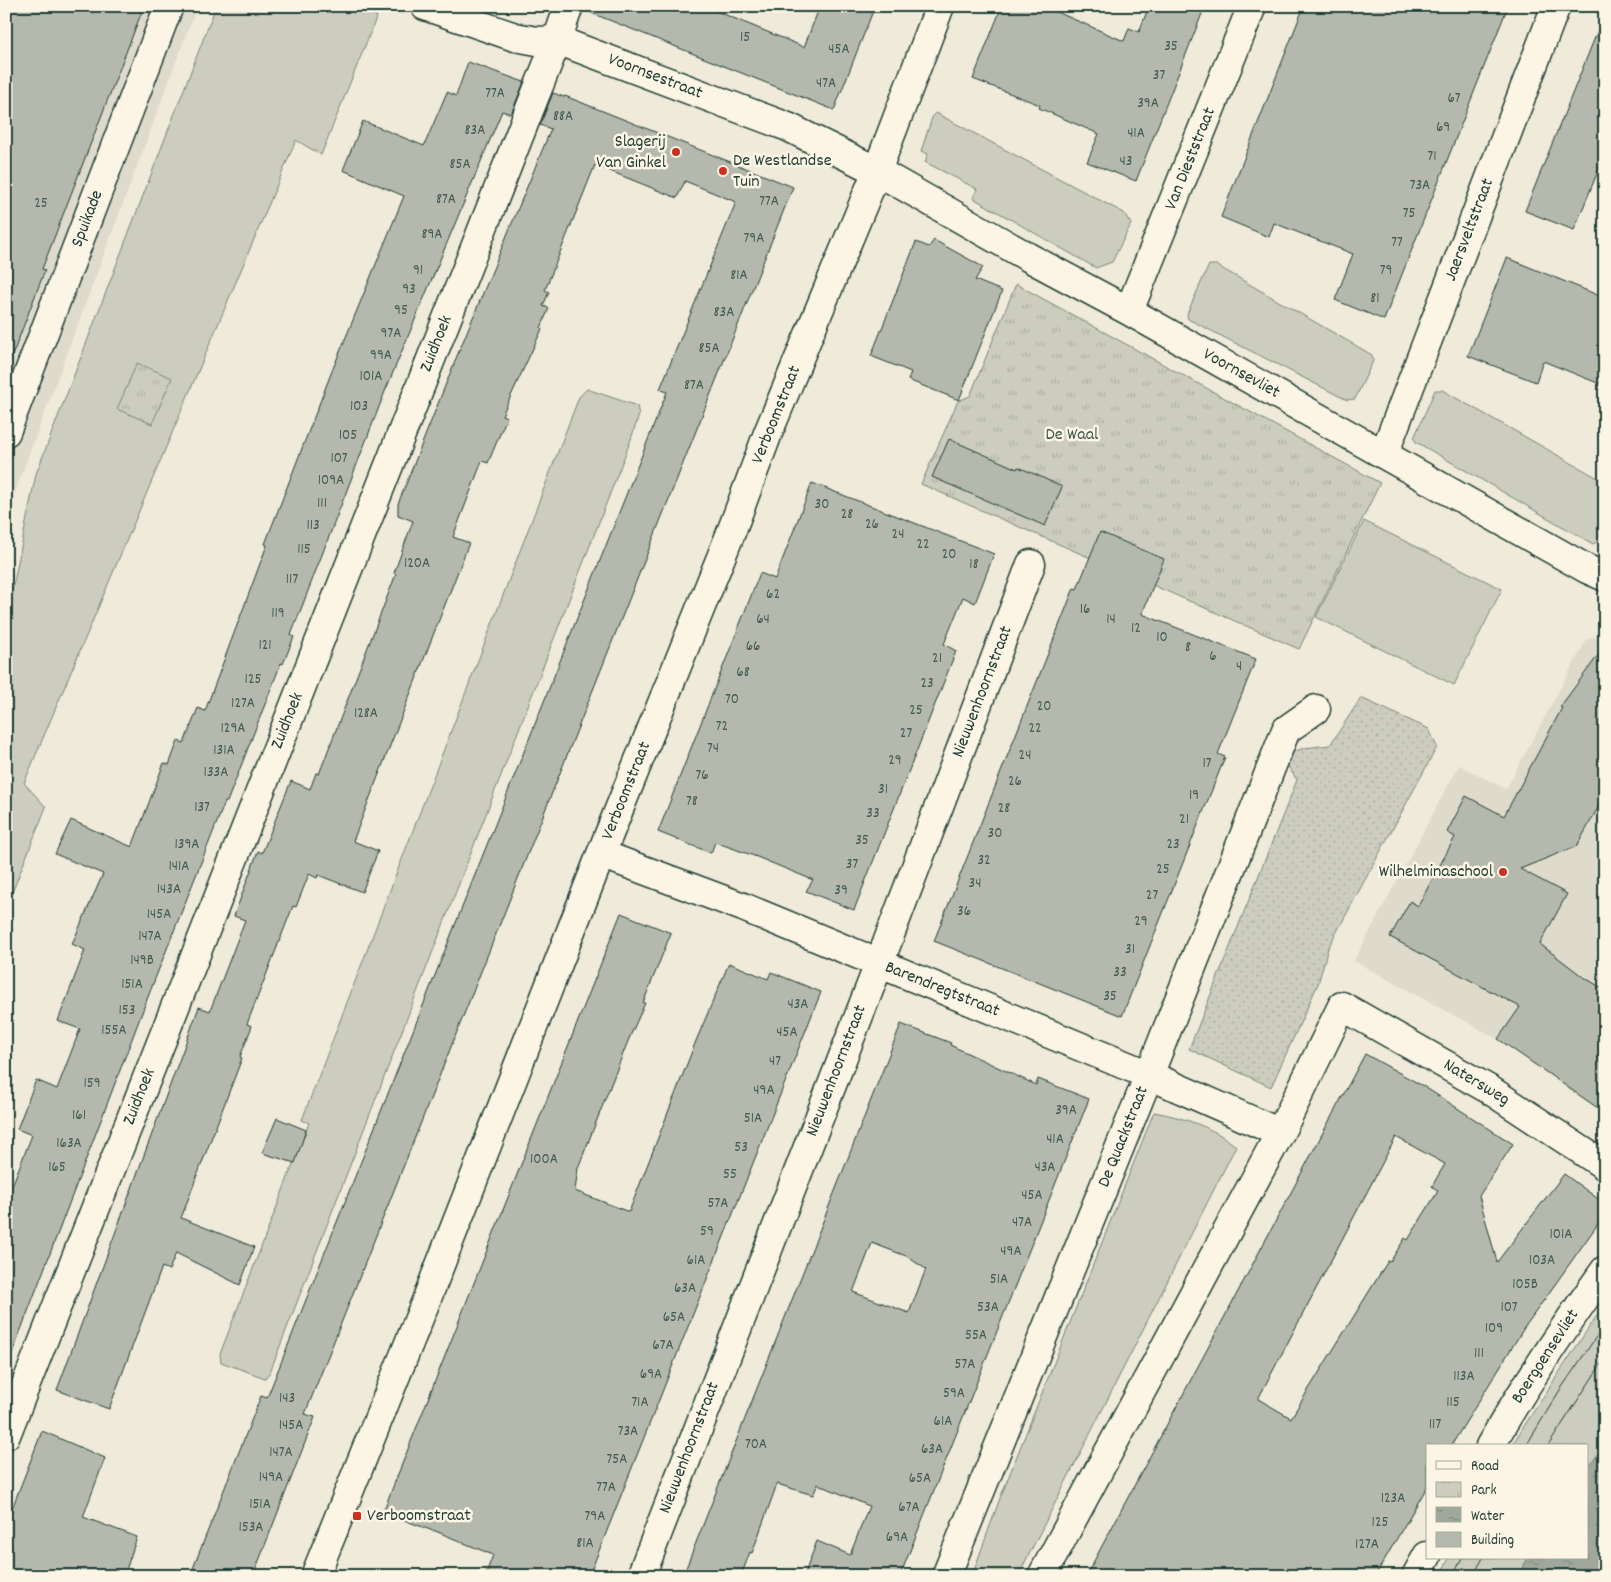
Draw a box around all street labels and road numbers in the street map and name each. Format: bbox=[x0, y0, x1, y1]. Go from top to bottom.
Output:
street label: Voornsestraat bbox=[604, 47, 706, 107]
street label: Van Dieststraat bbox=[1159, 104, 1223, 214]
street label: Jaersveltstraat bbox=[1439, 175, 1501, 285]
street label: Spuikade bbox=[66, 187, 110, 251]
street label: Zuidhoek bbox=[414, 312, 460, 376]
street label: Voornsevliet bbox=[1198, 343, 1284, 406]
street label: Verboomstraat bbox=[746, 362, 808, 468]
street label: Nieuwenhoornstraat bbox=[946, 622, 1020, 762]
street label: Zuidhoek bbox=[265, 689, 311, 753]
street label: Verboomstraat bbox=[596, 738, 658, 844]
street label: Barendregtstraat bbox=[881, 956, 1004, 1025]
street label: Nieuwenhoornstraat bbox=[800, 1001, 874, 1141]
street label: Natersweg bbox=[1438, 1053, 1514, 1113]
street label: Zuidhoek bbox=[117, 1065, 163, 1129]
street label: De Quackstraat bbox=[1092, 1082, 1156, 1191]
street label: Boergoensevliet bbox=[1506, 1304, 1586, 1409]
street label: Nieuwenhoornstraat bbox=[653, 1378, 727, 1518]

